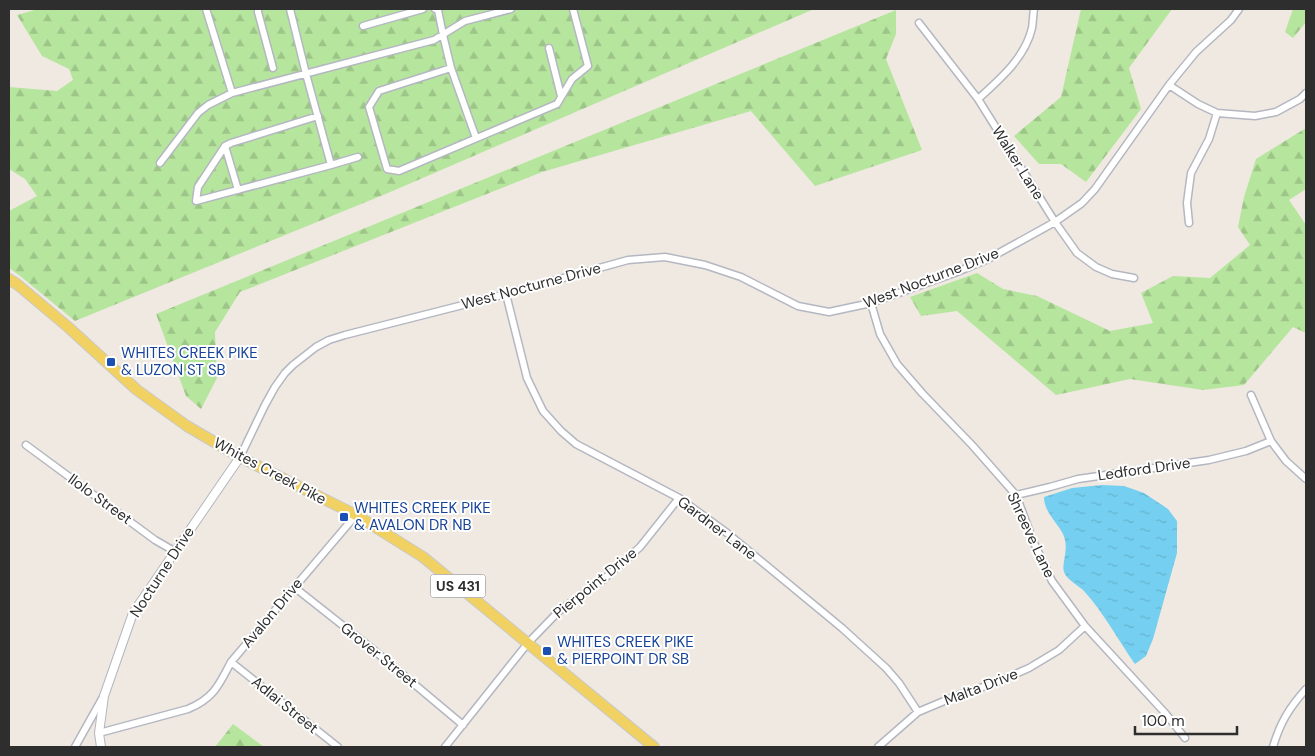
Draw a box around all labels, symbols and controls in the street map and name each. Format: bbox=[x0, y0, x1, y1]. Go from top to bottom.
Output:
street label: Walker Lane bbox=[987, 122, 1049, 204]
street label: West Nocturne Drive bbox=[860, 243, 1002, 313]
street label: West Nocturne Drive bbox=[459, 258, 603, 314]
place label: WHITES CREEK PIKE & LUZON ST SB bbox=[121, 343, 258, 380]
marker: WHITES CREEK PIKE & LUZON ST SB bbox=[105, 356, 117, 368]
street label: Whites Creek Pike bbox=[210, 433, 330, 509]
street label: Ledford Drive bbox=[1096, 453, 1192, 485]
street label: Ilolo Street bbox=[64, 469, 136, 529]
street label: Shreeve Lane bbox=[1002, 489, 1060, 581]
street label: Gardner Lane bbox=[673, 492, 761, 564]
place label: WHITES CREEK PIKE & AVALON DR NB bbox=[354, 498, 491, 535]
marker: WHITES CREEK PIKE & AVALON DR NB bbox=[338, 511, 350, 523]
street label: Nocturne Drive bbox=[125, 523, 199, 621]
street label: Pierpoint Drive bbox=[549, 543, 641, 623]
street label: Avalon Drive bbox=[237, 574, 307, 652]
road number: US 431 bbox=[430, 574, 486, 598]
street label: Grover Street bbox=[336, 618, 422, 692]
place label: WHITES CREEK PIKE & PIERPOINT DR SB bbox=[557, 632, 694, 669]
marker: WHITES CREEK PIKE & PIERPOINT DR SB bbox=[541, 645, 553, 657]
street label: Malta Drive bbox=[941, 664, 1021, 710]
street label: Adlai Street bbox=[247, 672, 323, 738]
scale bar bbox=[1135, 704, 1238, 736]
text: 100 m bbox=[1142, 711, 1185, 731]

